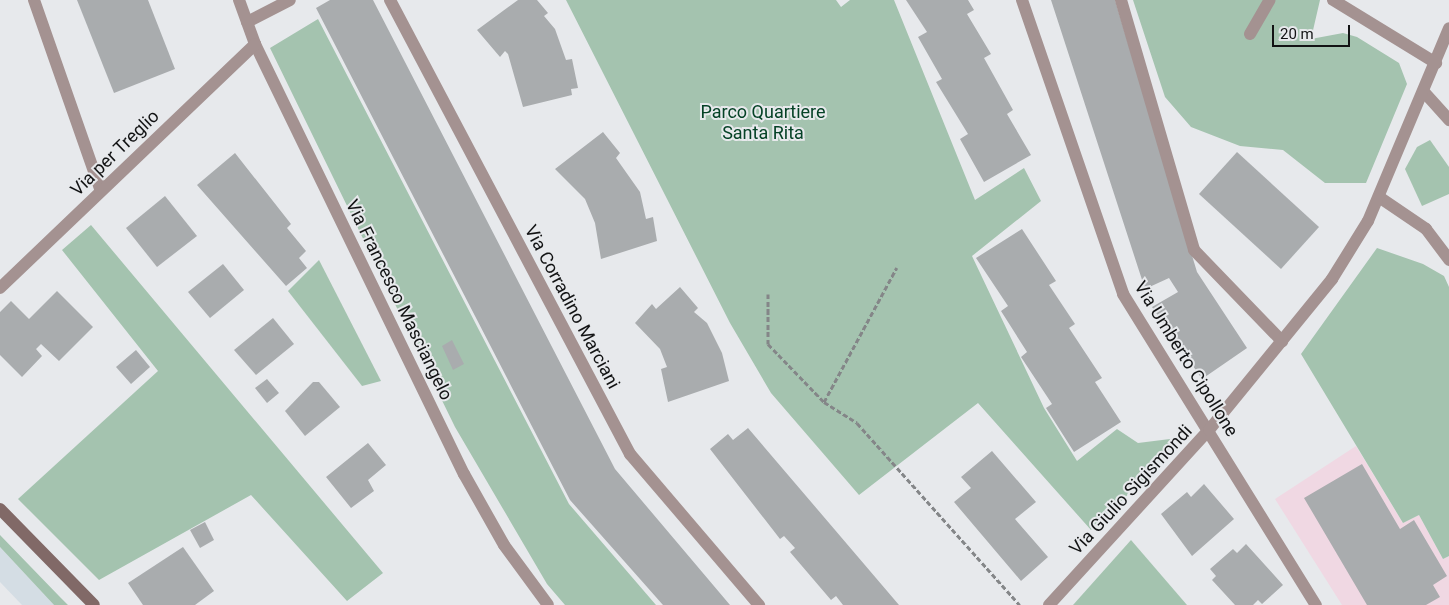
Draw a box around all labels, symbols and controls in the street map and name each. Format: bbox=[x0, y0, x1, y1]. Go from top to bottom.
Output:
scale bar bbox=[1274, 15, 1352, 47]
text: 20 m bbox=[1280, 25, 1314, 43]
park label: Parco Quartiere Santa Rita bbox=[700, 102, 826, 144]
street label: Via per Treglio bbox=[66, 105, 164, 201]
street label: Via Francesco Masciangelo bbox=[341, 196, 457, 404]
street label: Via Corradino Marciani bbox=[520, 221, 624, 393]
street label: Via Umberto Cipollone bbox=[1129, 277, 1243, 441]
street label: Via Giulio Sigismondi bbox=[1065, 421, 1197, 559]

